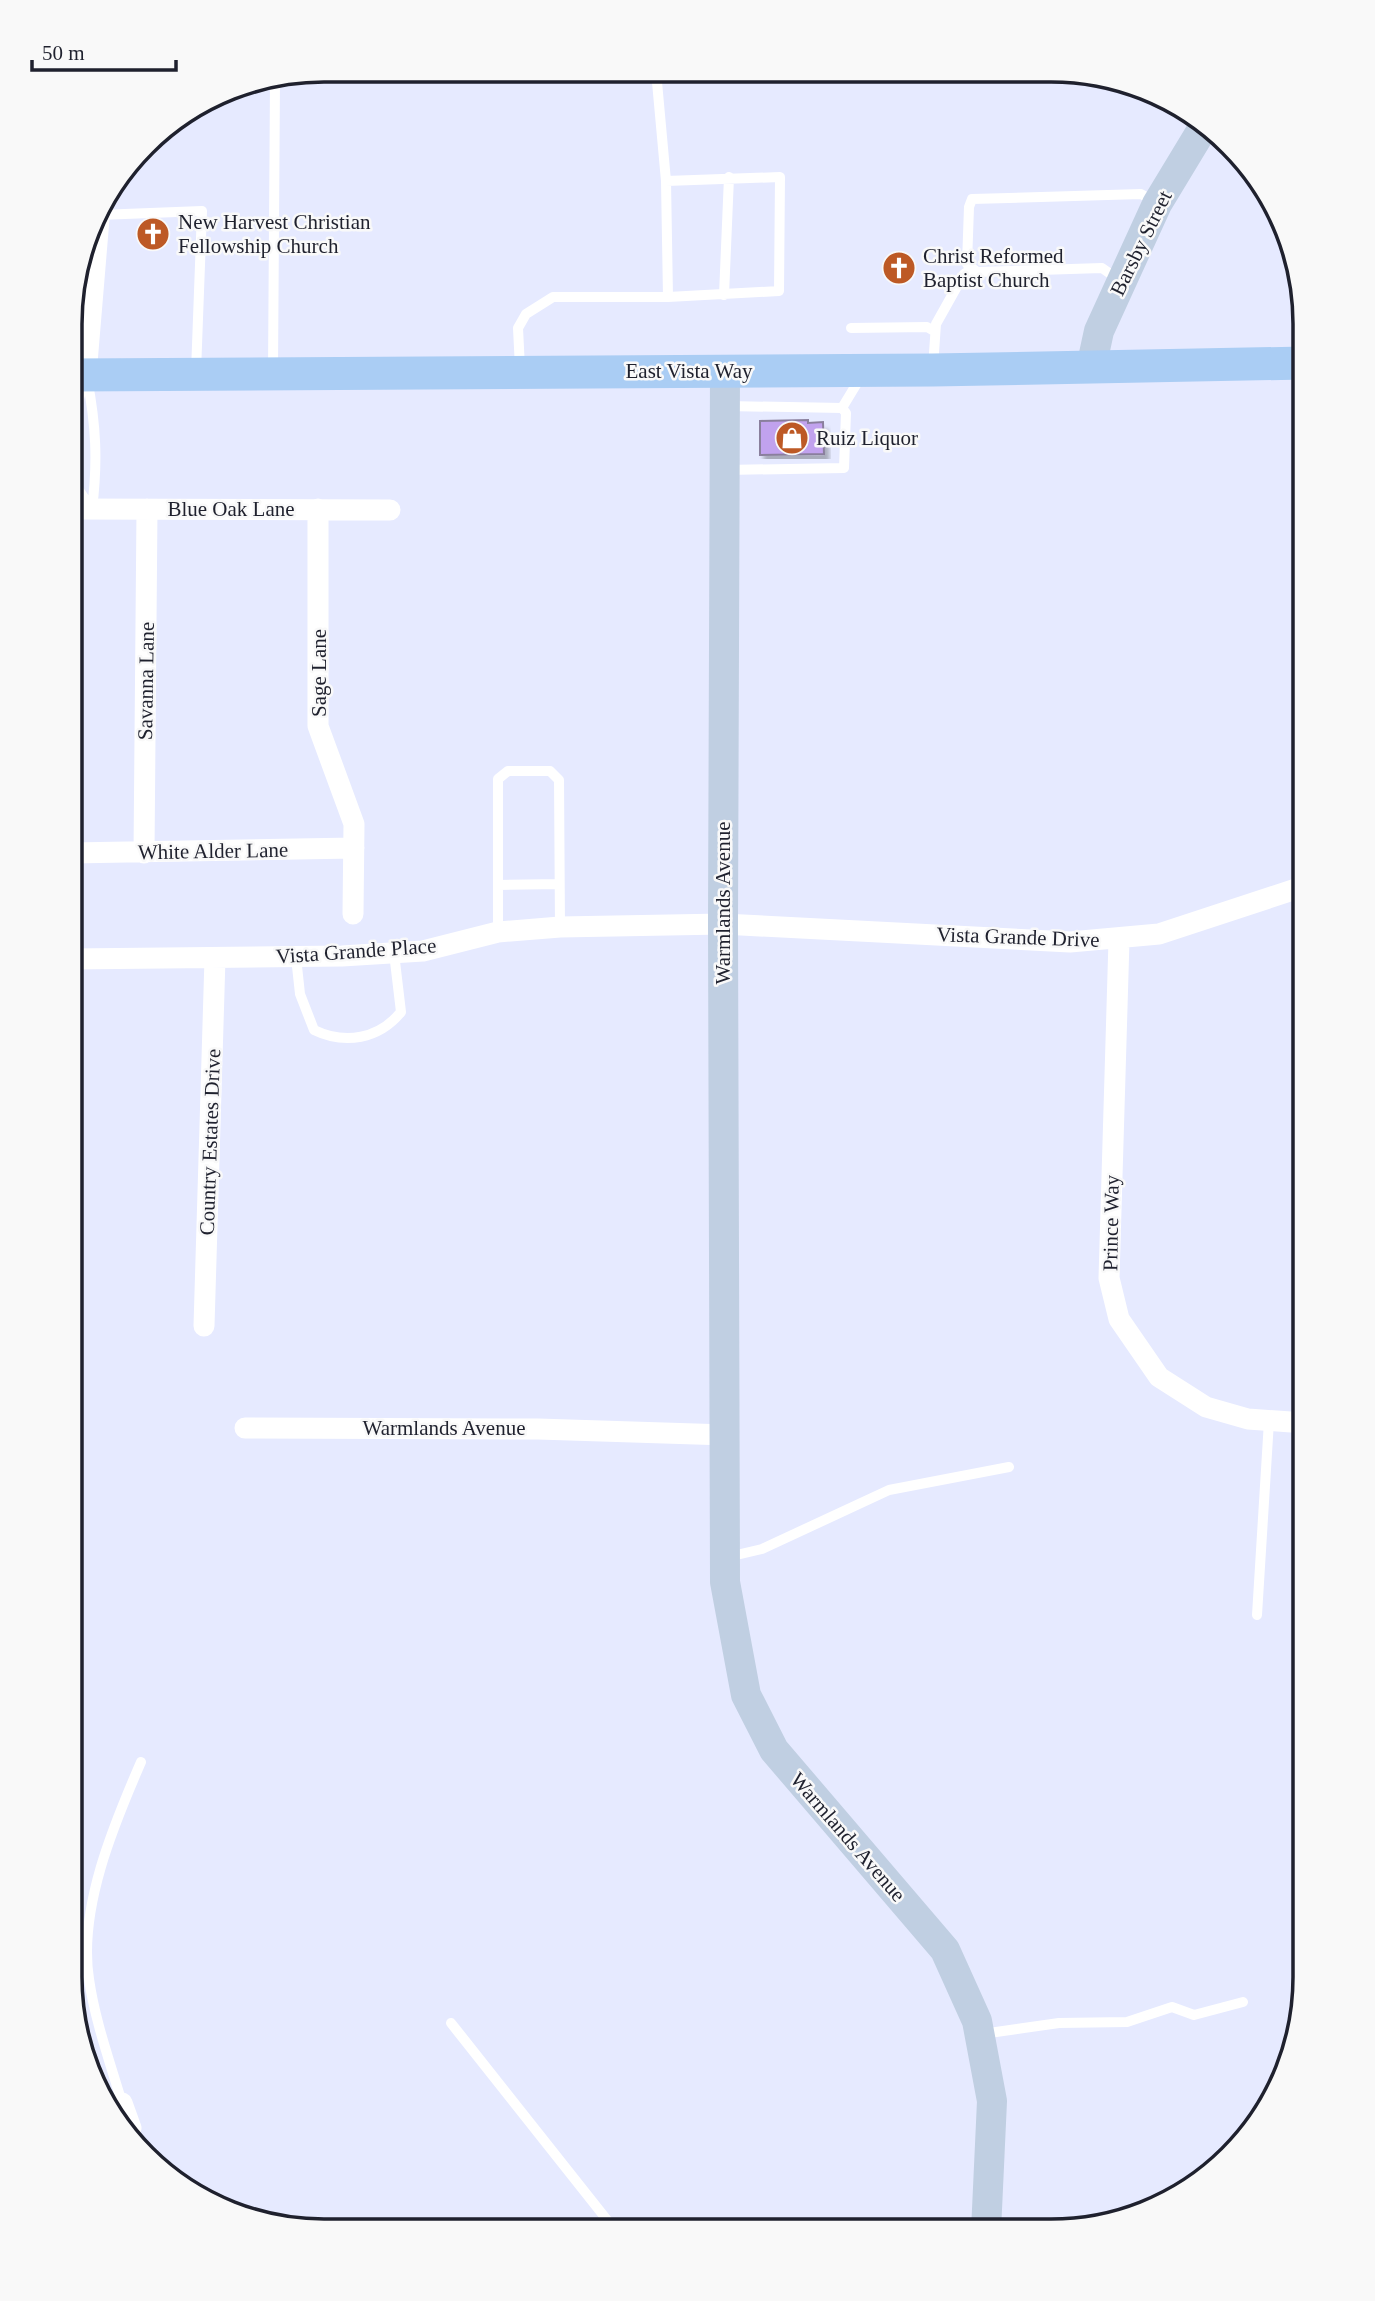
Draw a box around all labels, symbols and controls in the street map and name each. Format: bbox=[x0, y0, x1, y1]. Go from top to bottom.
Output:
scale bar bbox=[32, 28, 175, 72]
text: 50 m bbox=[42, 41, 85, 65]
street label: Barsby Street bbox=[1105, 186, 1177, 299]
place label: New Harvest Christian Fellowship Church bbox=[178, 210, 371, 258]
church icon: New Harvest Christian Fellowship Church bbox=[134, 215, 172, 253]
place label: Christ Reformed Baptist Church bbox=[923, 244, 1064, 292]
church icon: Christ Reformed Baptist Church bbox=[880, 249, 918, 287]
street label: East Vista Way bbox=[626, 359, 753, 383]
shop icon: Ruiz Liquor bbox=[773, 419, 811, 457]
place label: Ruiz Liquor bbox=[816, 426, 918, 450]
street label: Blue Oak Lane bbox=[167, 497, 295, 521]
street label: Savanna Lane bbox=[133, 622, 159, 740]
street label: Sage Lane bbox=[307, 629, 331, 717]
street label: Warmlands Avenue bbox=[711, 822, 735, 984]
street label: White Alder Lane bbox=[138, 838, 288, 864]
street label: Vista Grande Drive bbox=[936, 922, 1100, 952]
street label: Vista Grande Place bbox=[275, 933, 437, 969]
street label: Country Estates Drive bbox=[195, 1048, 225, 1236]
street label: Prince Way bbox=[1098, 1174, 1124, 1271]
street label: Warmlands Avenue bbox=[363, 1416, 525, 1440]
street label: Warmlands Avenue bbox=[785, 1768, 911, 1906]

